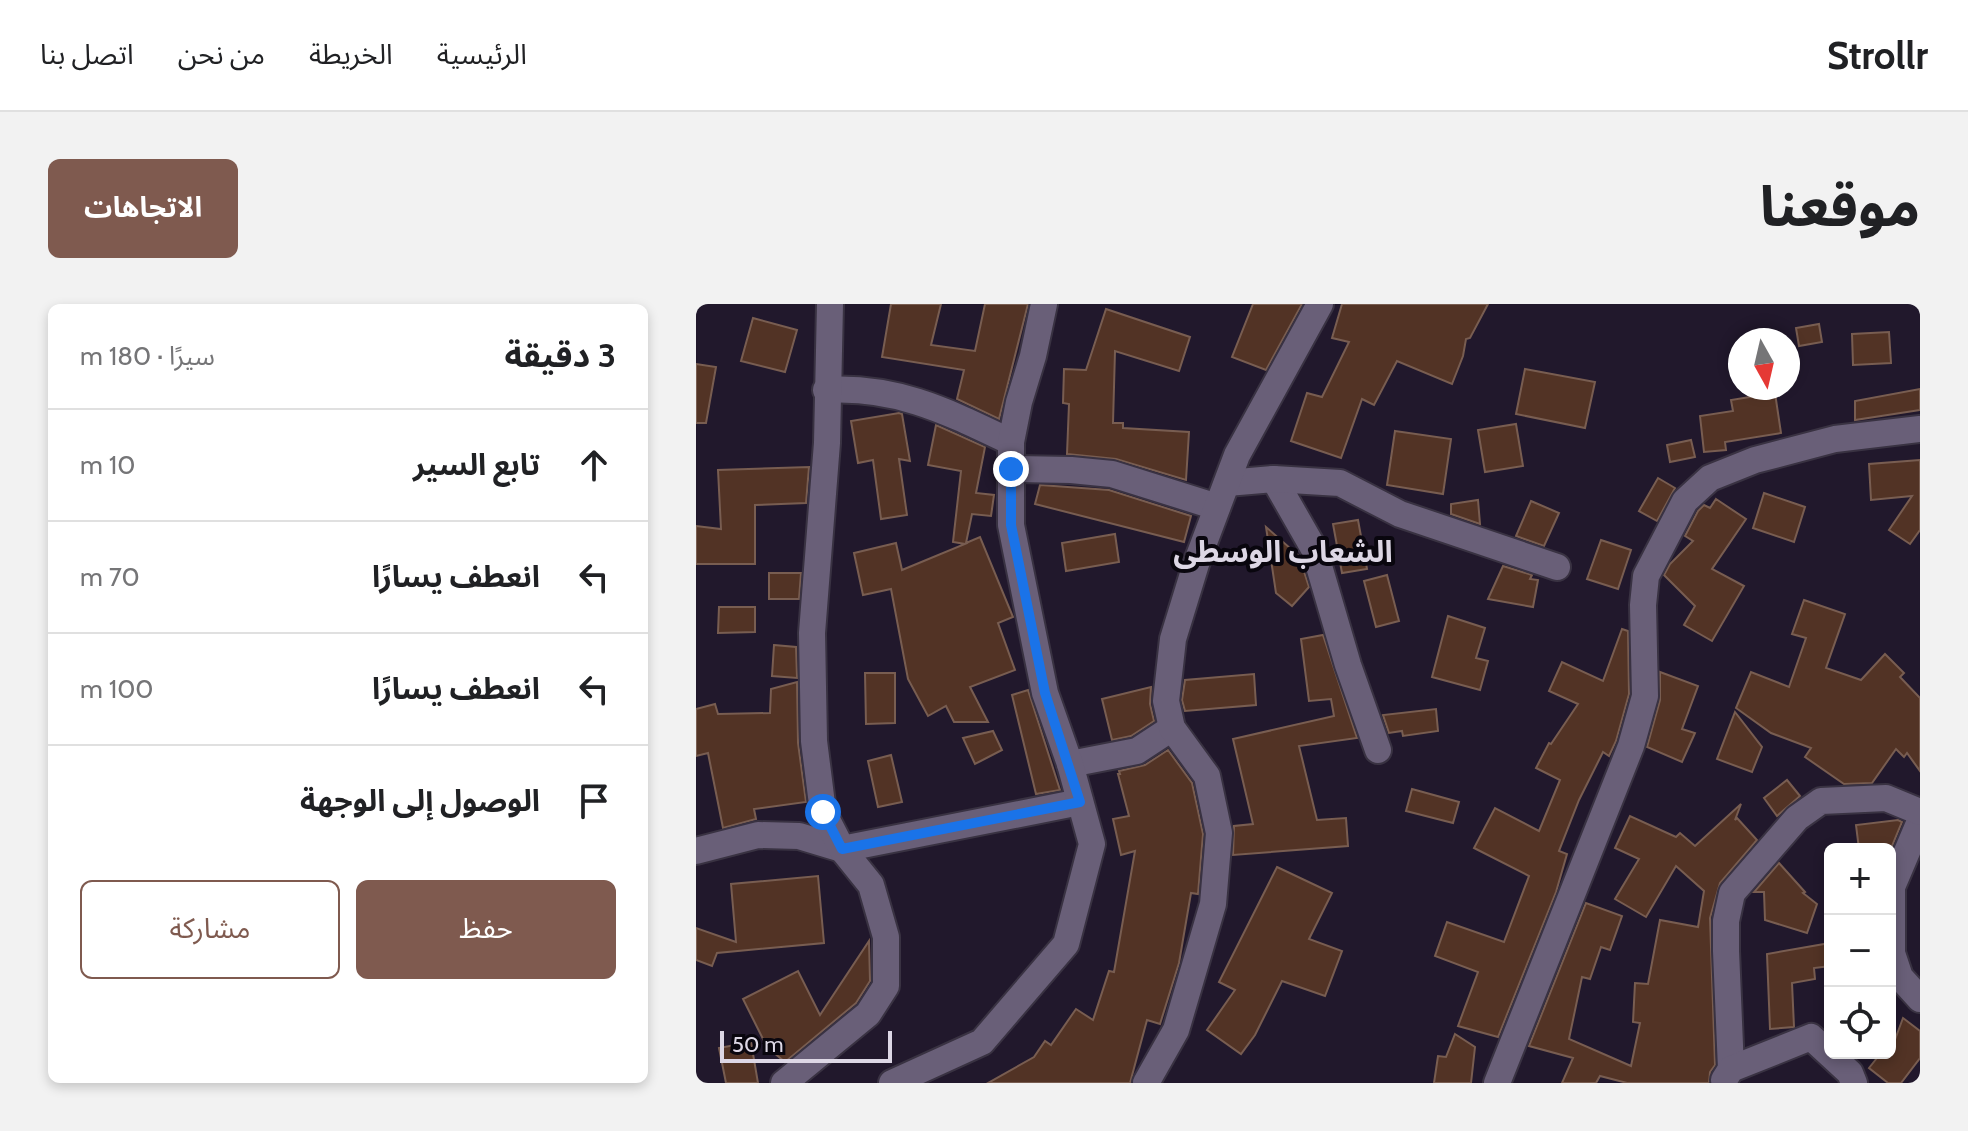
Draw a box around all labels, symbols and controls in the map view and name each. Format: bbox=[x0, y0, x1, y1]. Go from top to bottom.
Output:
text: Strollr bbox=[1827, 32, 1928, 79]
text: اتصل بنا bbox=[40, 37, 134, 71]
text: من نحن bbox=[178, 37, 265, 71]
text: الخريطة bbox=[309, 37, 393, 71]
text: الرئيسية bbox=[437, 37, 527, 71]
button: الاتجاهات bbox=[48, 159, 238, 258]
text: موقعنا bbox=[1760, 172, 1920, 240]
north arrow bbox=[1728, 328, 1800, 400]
text: 3 دقيقة bbox=[504, 334, 616, 376]
text: سيرًا · 180 m bbox=[80, 340, 215, 372]
icon: ahead bbox=[572, 443, 616, 487]
text: تابع السير bbox=[413, 446, 540, 483]
text: 10 m bbox=[80, 449, 135, 481]
route end bbox=[993, 451, 1029, 487]
district label: الشعاب الوسطى bbox=[1173, 533, 1393, 570]
icon: left bbox=[572, 555, 616, 599]
text: انعطف يسارًا bbox=[372, 558, 540, 595]
text: 70 m bbox=[80, 561, 140, 593]
icon: left bbox=[572, 667, 616, 711]
text: انعطف يسارًا bbox=[372, 670, 540, 707]
text: 100 m bbox=[80, 673, 153, 705]
icon: arrive bbox=[572, 779, 616, 823]
text: الوصول إلى الوجهة bbox=[300, 782, 540, 819]
route start bbox=[805, 794, 841, 830]
map controls bbox=[1824, 843, 1896, 1059]
button: + bbox=[1824, 843, 1896, 915]
button: مشاركة bbox=[80, 880, 340, 979]
button: حفظ bbox=[356, 880, 616, 979]
button: − bbox=[1824, 915, 1896, 987]
button: locate bbox=[1824, 987, 1896, 1059]
scale bar bbox=[720, 1027, 892, 1063]
text: 50 m bbox=[732, 1031, 784, 1058]

